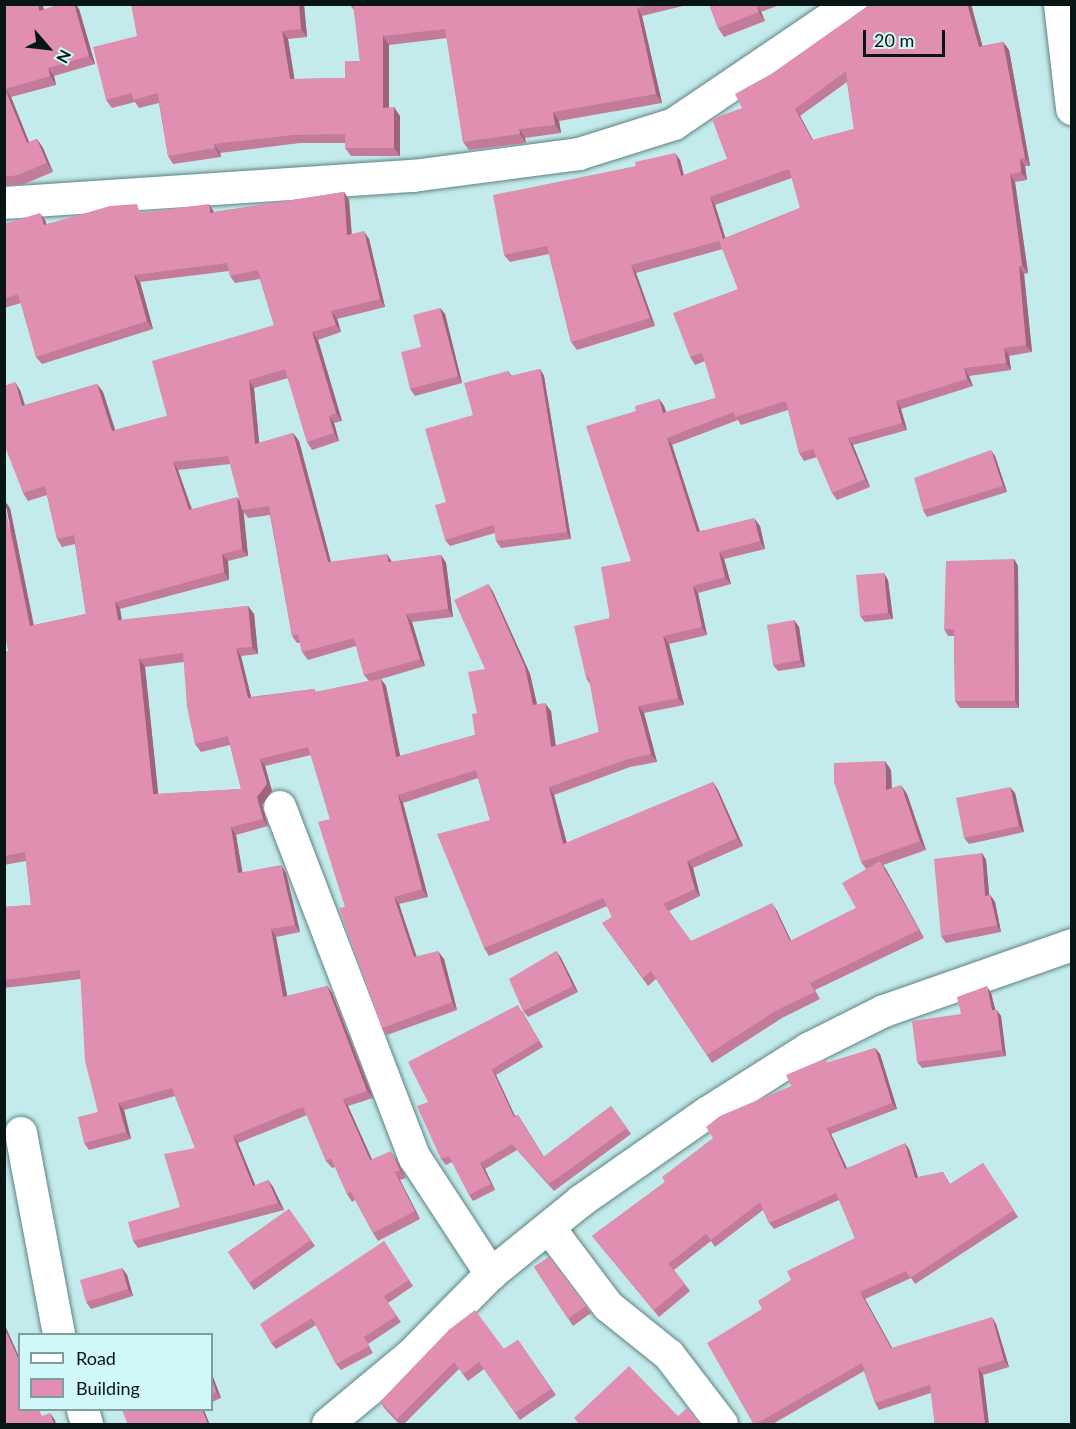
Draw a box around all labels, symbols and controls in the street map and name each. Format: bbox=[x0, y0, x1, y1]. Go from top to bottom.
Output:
north arrow bbox=[18, 18, 78, 78]
scale bar bbox=[866, 18, 948, 56]
text: 20 m bbox=[874, 29, 914, 51]
text: N bbox=[53, 47, 76, 67]
legend bbox=[18, 1333, 213, 1411]
text: Road bbox=[76, 1347, 116, 1369]
text: Building bbox=[76, 1377, 140, 1399]

